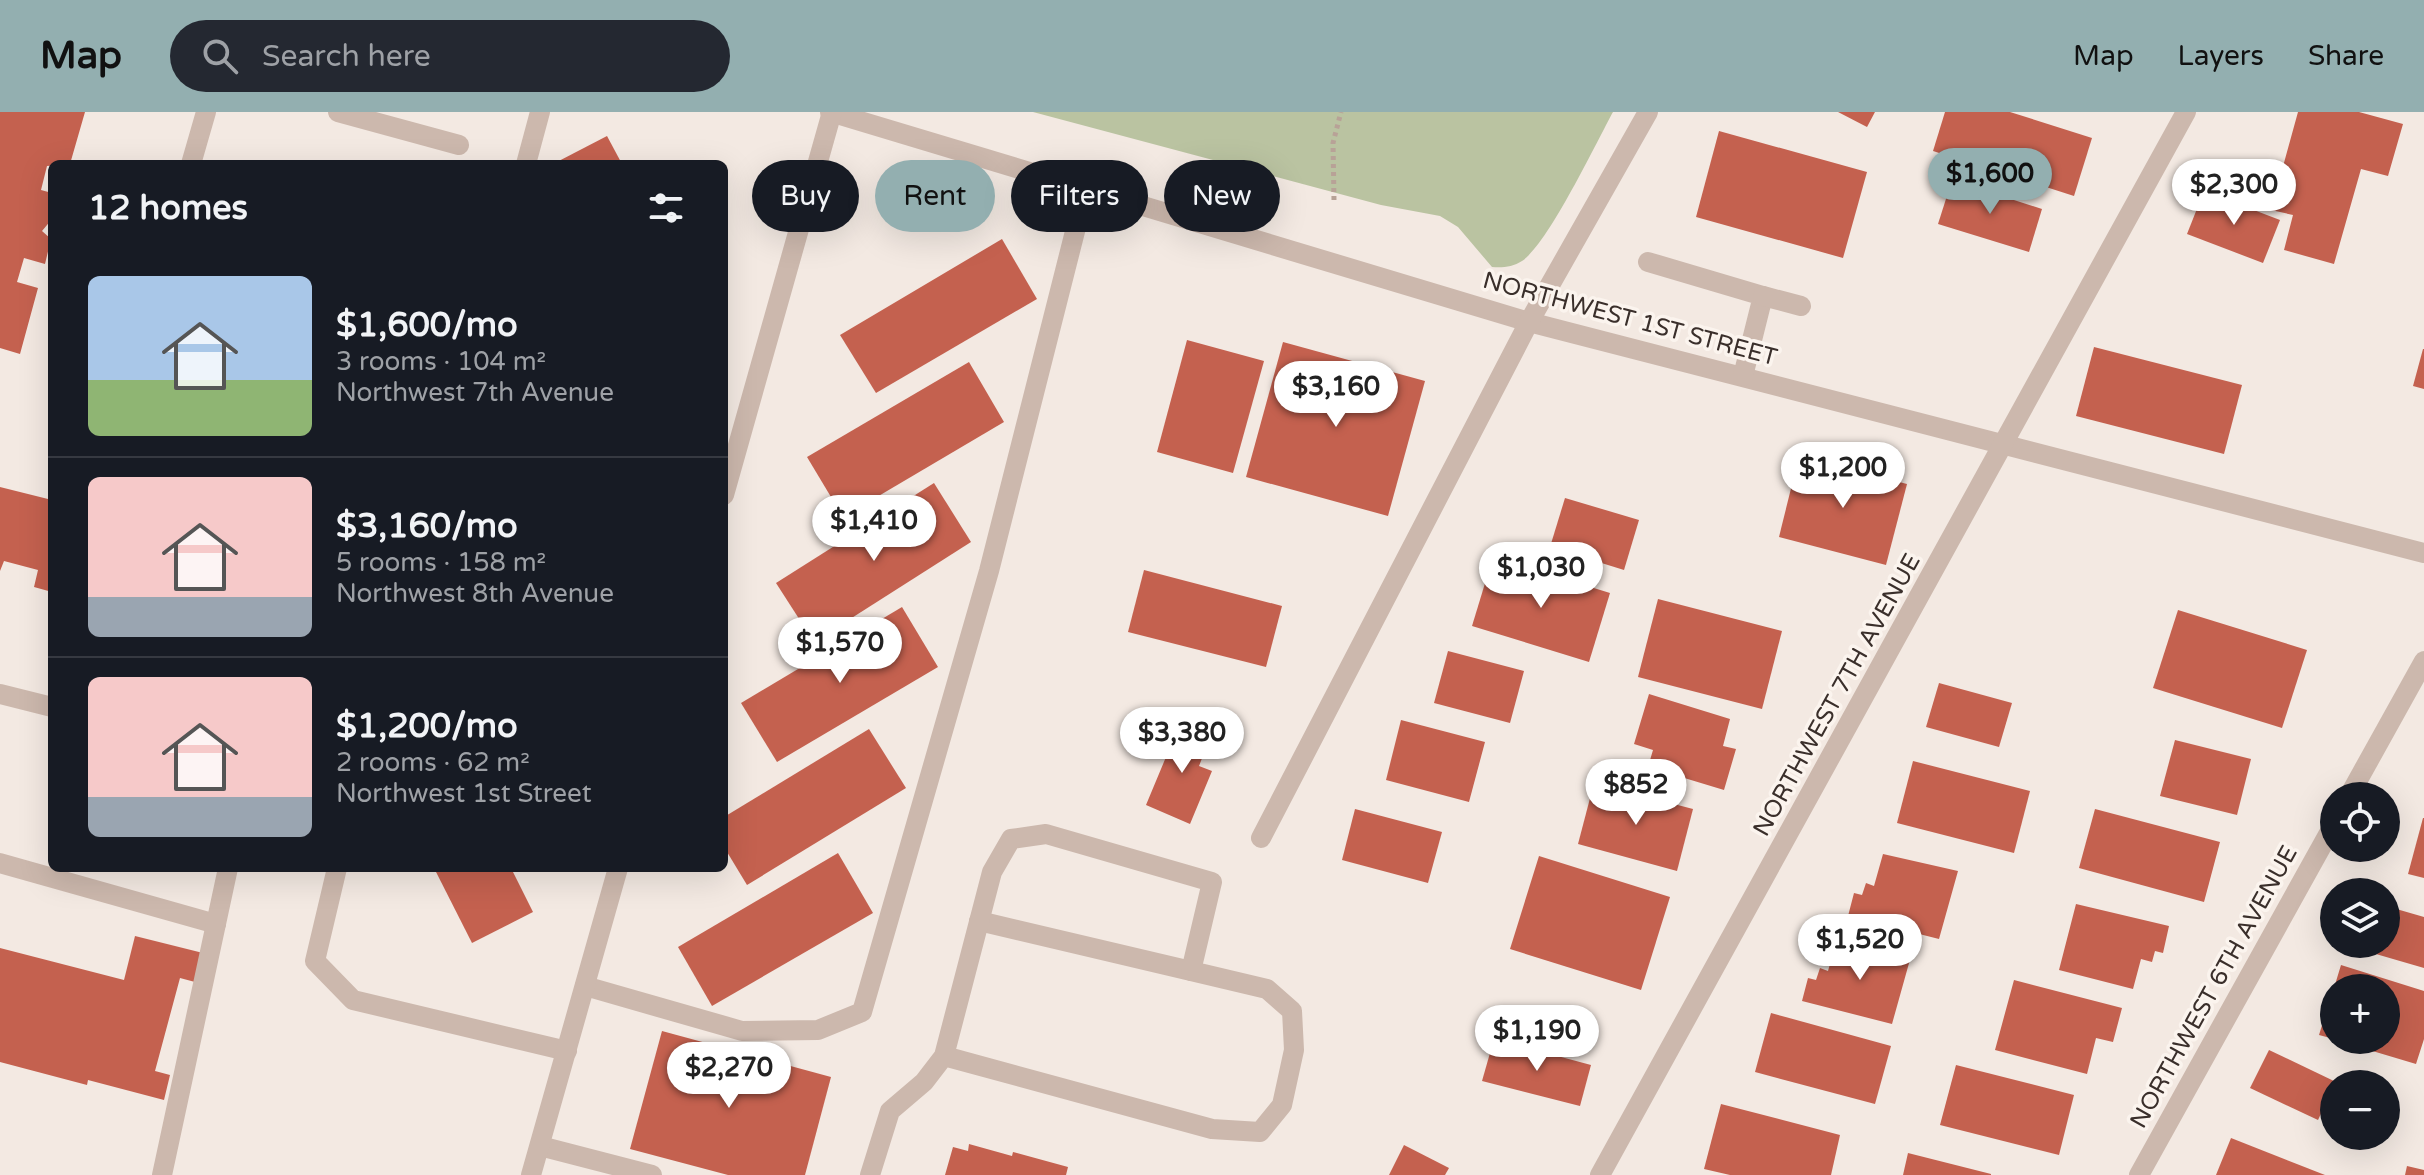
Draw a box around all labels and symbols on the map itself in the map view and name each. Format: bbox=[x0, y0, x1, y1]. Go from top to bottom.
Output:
pin: $1,600 bbox=[1925, 148, 2055, 216]
pin: $2,300 bbox=[2169, 159, 2299, 227]
street label: NORTHWEST 1ST STREET bbox=[1480, 266, 1781, 372]
pin: $3,160 bbox=[1271, 361, 1401, 429]
pin: $1,200 bbox=[1778, 442, 1908, 510]
pin: $1,410 bbox=[809, 495, 939, 563]
pin: $1,030 bbox=[1476, 542, 1606, 610]
street label: NORTHWEST 7TH AVENUE bbox=[1747, 549, 1927, 841]
pin: $1,570 bbox=[775, 617, 905, 685]
pin: $3,380 bbox=[1117, 707, 1247, 775]
pin: $852 bbox=[1589, 759, 1683, 827]
street label: NORTHWEST 6TH AVENUE bbox=[2124, 841, 2304, 1133]
pin: $1,520 bbox=[1795, 914, 1925, 982]
pin: $1,190 bbox=[1472, 1005, 1602, 1073]
pin: $2,270 bbox=[664, 1042, 794, 1110]

